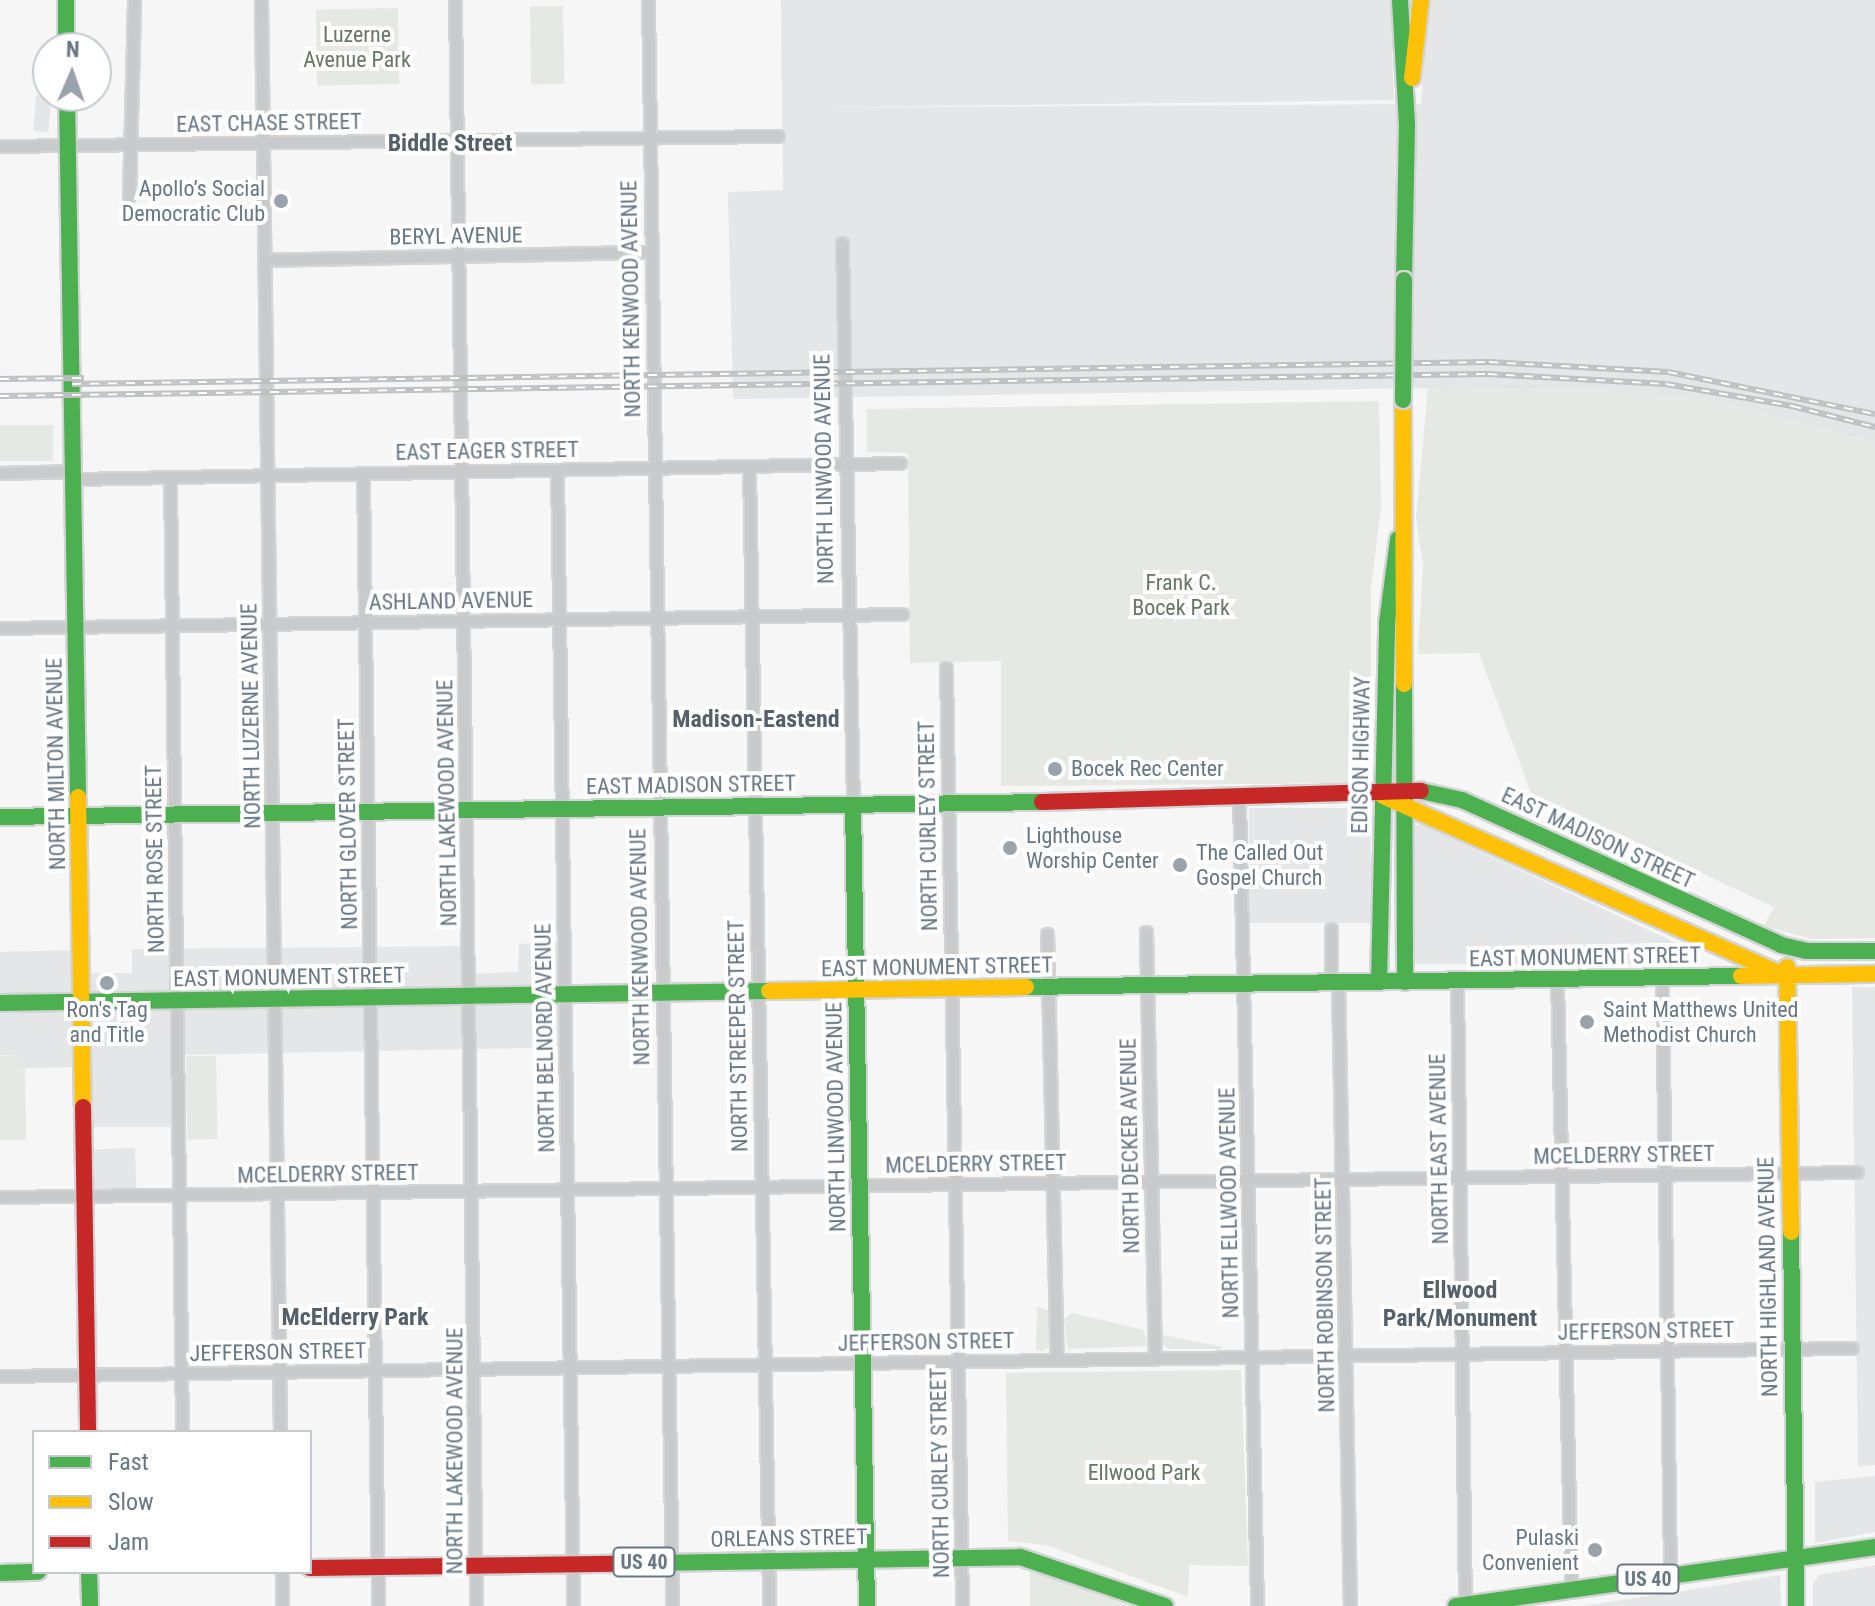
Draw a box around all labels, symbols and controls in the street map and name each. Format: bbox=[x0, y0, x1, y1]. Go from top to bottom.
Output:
park label: Luzerne Avenue Park bbox=[303, 21, 411, 72]
north arrow bbox=[32, 32, 112, 112]
text: N bbox=[66, 37, 80, 62]
street label: EAST CHASE STREET bbox=[176, 108, 362, 138]
district label: Biddle Street bbox=[388, 130, 512, 158]
place label: Apollo’s Social Democratic Club bbox=[122, 175, 265, 226]
street label: NORTH KENWOOD AVENUE bbox=[616, 180, 646, 418]
marker: Apollo’s Social Democratic Club bbox=[272, 192, 290, 210]
street label: BERYL AVENUE bbox=[389, 222, 523, 250]
street label: NORTH LINWOOD AVENUE bbox=[809, 354, 839, 584]
street label: EAST EAGER STREET bbox=[395, 436, 579, 466]
park label: Frank C. Bocek Park bbox=[1132, 569, 1230, 620]
street label: ASHLAND AVENUE bbox=[369, 586, 533, 616]
street label: NORTH LUZERNE AVENUE bbox=[236, 603, 266, 829]
street label: NORTH MILTON AVENUE bbox=[41, 658, 71, 870]
street label: EDISON HIGHWAY bbox=[1346, 676, 1376, 834]
street label: NORTH LAKEWOOD AVENUE bbox=[432, 679, 462, 927]
district label: Madison-Eastend bbox=[672, 706, 840, 734]
street label: NORTH GLOVER STREET bbox=[333, 718, 363, 930]
street label: NORTH CURLEY STREET bbox=[913, 721, 943, 931]
place label: Bocek Rec Center bbox=[1071, 756, 1224, 782]
marker: Bocek Rec Center bbox=[1046, 760, 1064, 778]
street label: NORTH ROSE STREET bbox=[140, 765, 170, 953]
street label: EAST MADISON STREET bbox=[586, 770, 796, 800]
street label: EAST MADISON STREET bbox=[1497, 782, 1699, 894]
place label: Lighthouse Worship Center bbox=[1026, 822, 1159, 874]
street label: NORTH KENWOOD AVENUE bbox=[625, 828, 655, 1066]
marker: Lighthouse Worship Center bbox=[1001, 839, 1019, 857]
place label: The Called Out Gospel Church bbox=[1196, 839, 1323, 890]
marker: The Called Out Gospel Church bbox=[1171, 856, 1189, 874]
street label: NORTH STREEPER STREET bbox=[723, 920, 753, 1152]
street label: NORTH BELNORD AVENUE bbox=[530, 923, 560, 1153]
street label: EAST MONUMENT STREET bbox=[1468, 942, 1702, 972]
street label: EAST MONUMENT STREET bbox=[820, 952, 1054, 982]
street label: EAST MONUMENT STREET bbox=[172, 962, 406, 992]
marker: Ron's Tag and Title bbox=[98, 974, 116, 992]
place label: Ron's Tag and Title bbox=[66, 996, 148, 1048]
place label: Saint Matthews United Methodist Church bbox=[1603, 996, 1798, 1048]
street label: NORTH LINWOOD AVENUE bbox=[821, 1002, 851, 1232]
marker: Saint Matthews United Methodist Church bbox=[1578, 1013, 1596, 1031]
street label: NORTH DECKER AVENUE bbox=[1115, 1038, 1145, 1254]
street label: NORTH EAST AVENUE bbox=[1424, 1053, 1454, 1245]
street label: NORTH ELLWOOD AVENUE bbox=[1214, 1087, 1244, 1319]
street label: MCELDERRY STREET bbox=[1533, 1140, 1715, 1170]
street label: MCELDERRY STREET bbox=[885, 1149, 1067, 1179]
street label: NORTH HIGHLAND AVENUE bbox=[1753, 1157, 1783, 1397]
street label: MCELDERRY STREET bbox=[237, 1159, 419, 1189]
street label: NORTH ROBINSON STREET bbox=[1310, 1177, 1340, 1413]
district label: Ellwood Park/Monument bbox=[1383, 1277, 1537, 1333]
district label: McElderry Park bbox=[282, 1304, 428, 1332]
street label: JEFFERSON STREET bbox=[1557, 1316, 1735, 1346]
street label: JEFFERSON STREET bbox=[837, 1327, 1015, 1357]
street label: NORTH LAKEWOOD AVENUE bbox=[442, 1328, 468, 1574]
street label: JEFFERSON STREET bbox=[189, 1337, 367, 1367]
street label: NORTH CURLEY STREET bbox=[925, 1368, 955, 1578]
legend bbox=[32, 1430, 312, 1574]
text: Fast bbox=[108, 1448, 149, 1476]
park label: Ellwood Park bbox=[1088, 1460, 1200, 1486]
text: Slow bbox=[108, 1488, 154, 1516]
street label: ORLEANS STREET bbox=[710, 1523, 868, 1553]
place label: Pulaski Convenient bbox=[1482, 1524, 1579, 1576]
text: Jam bbox=[108, 1528, 149, 1556]
marker: Pulaski Convenient bbox=[1586, 1541, 1604, 1559]
road number: US 40 bbox=[612, 1546, 676, 1578]
road number: US 40 bbox=[1616, 1563, 1680, 1595]

